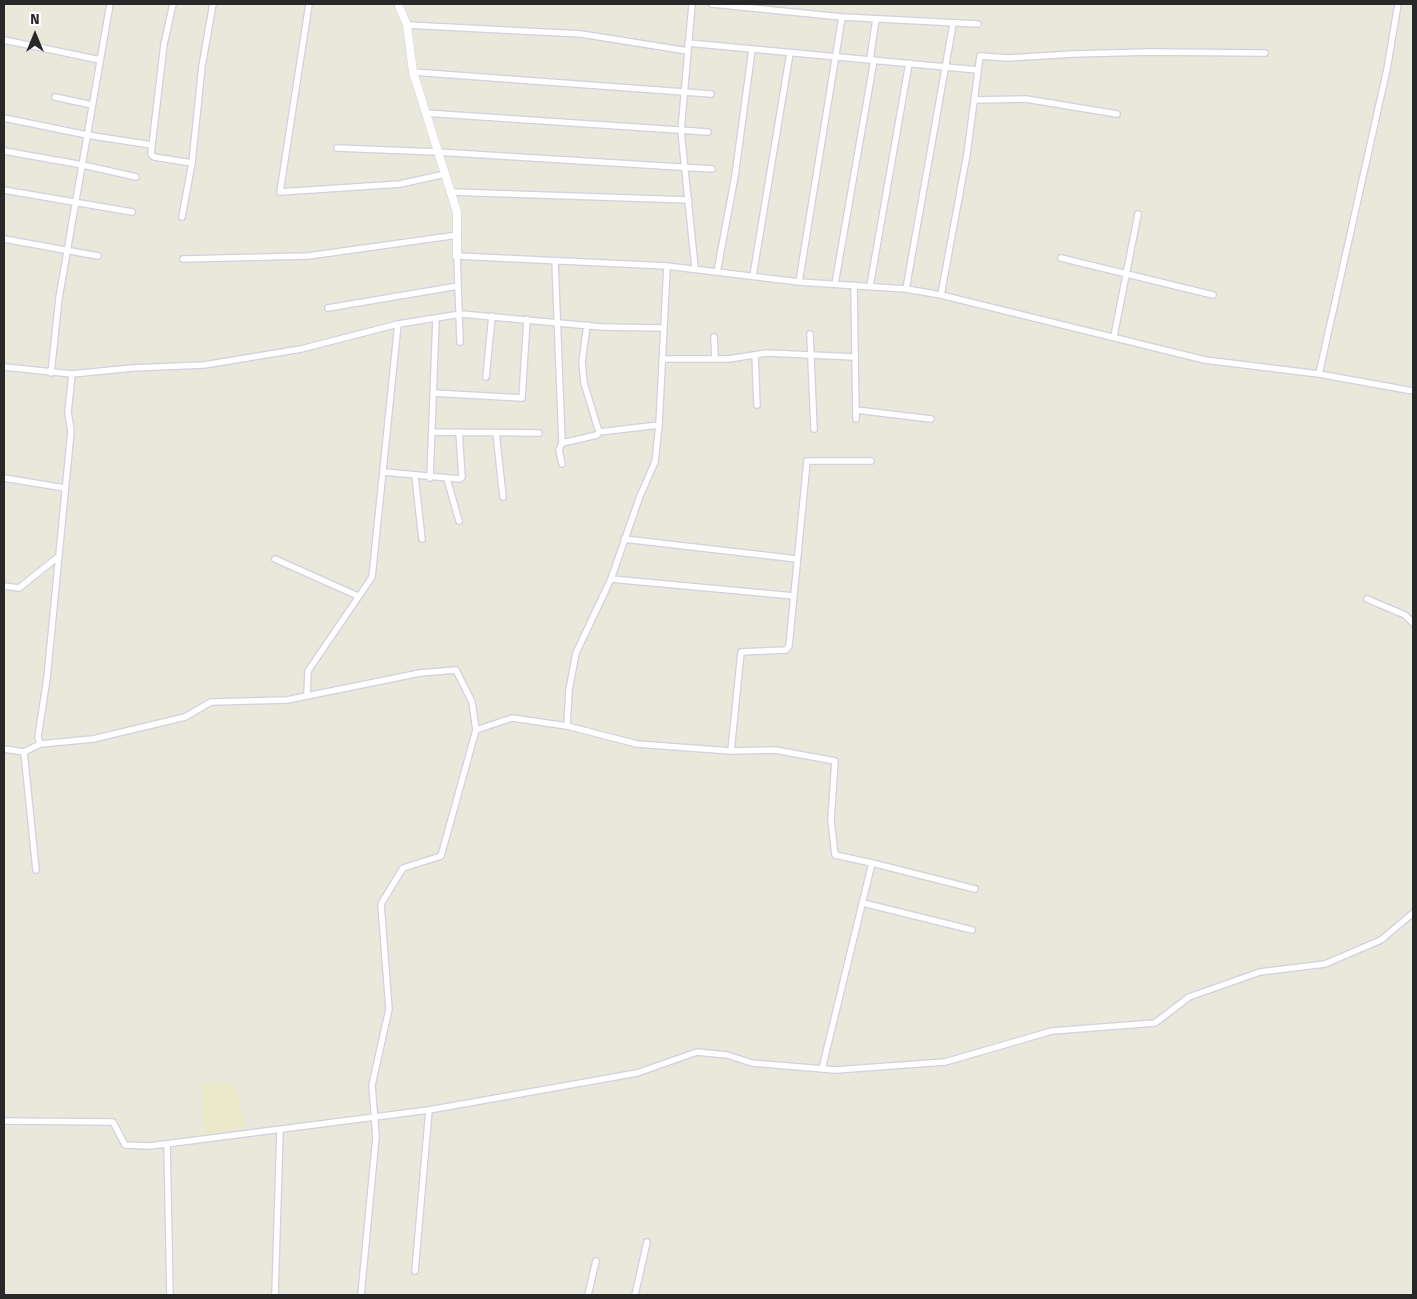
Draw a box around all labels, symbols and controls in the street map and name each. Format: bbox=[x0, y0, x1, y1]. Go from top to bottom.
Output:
north arrow bbox=[10, 10, 60, 60]
text: N bbox=[30, 11, 40, 28]

